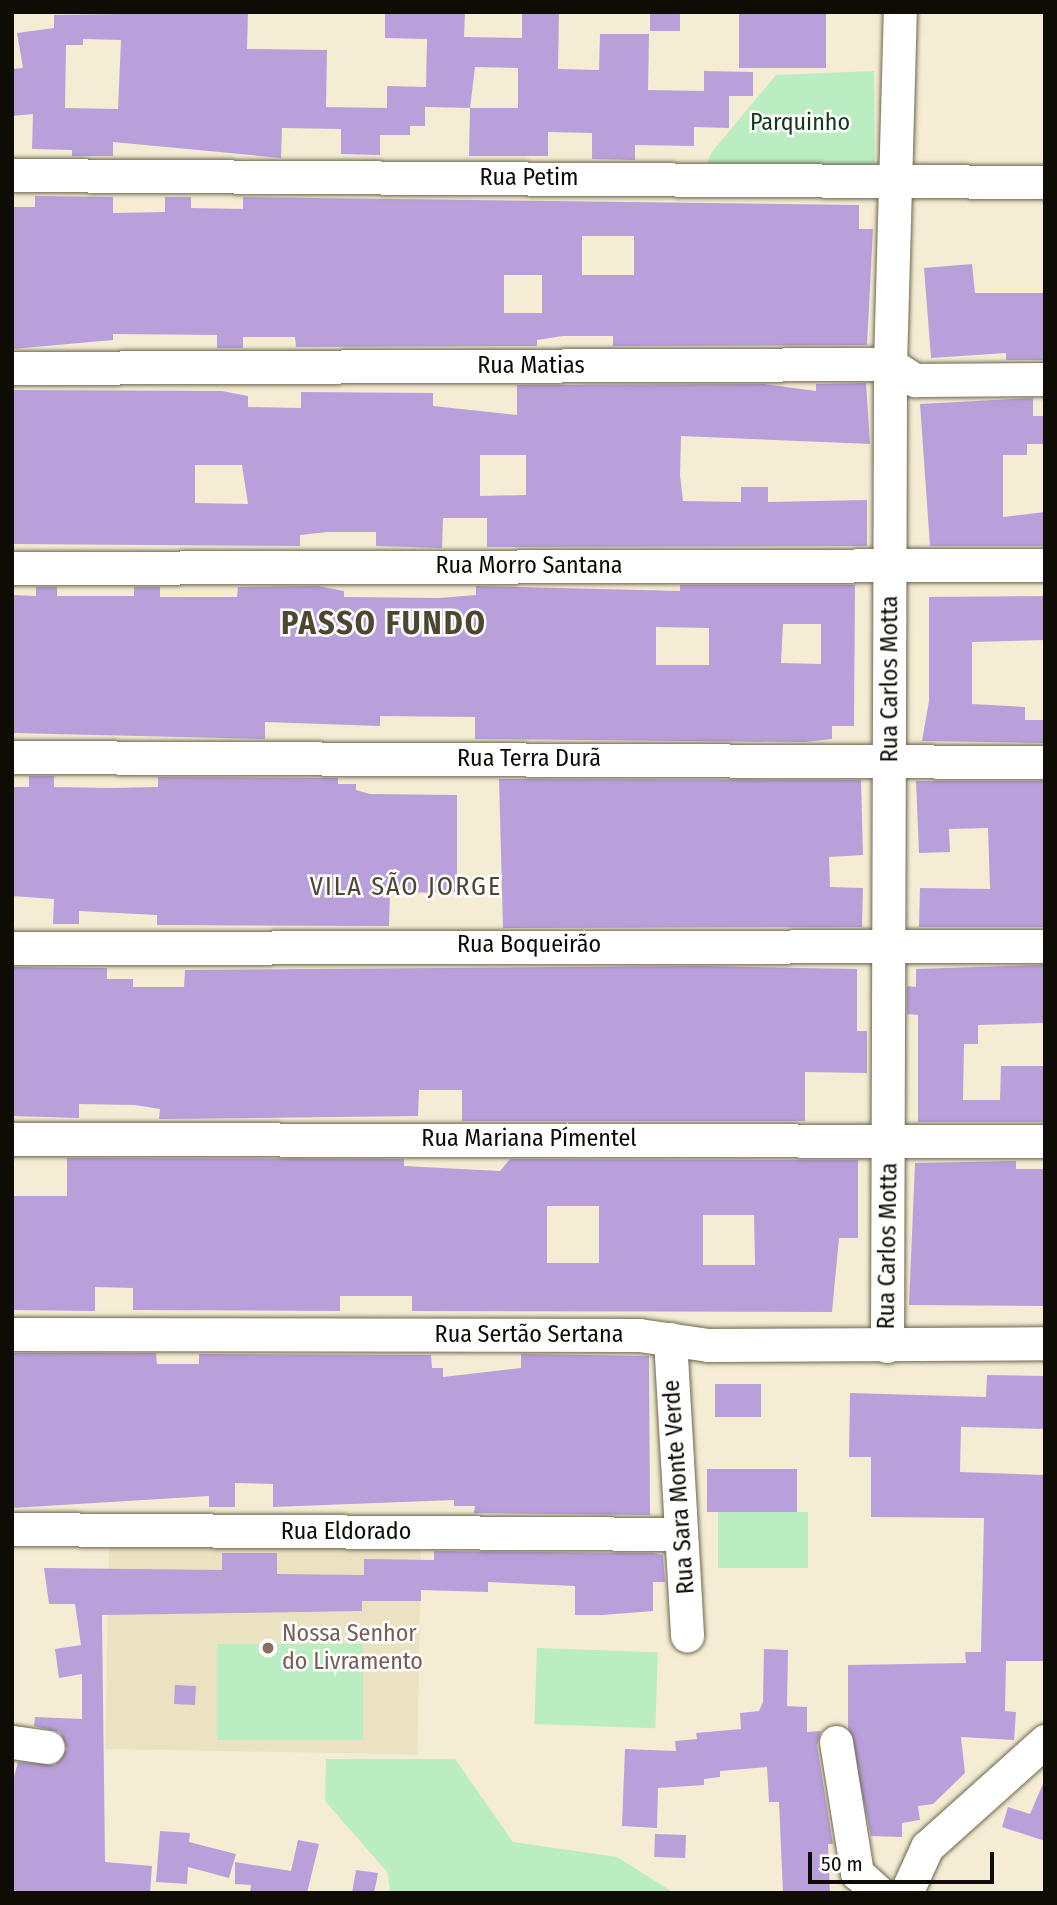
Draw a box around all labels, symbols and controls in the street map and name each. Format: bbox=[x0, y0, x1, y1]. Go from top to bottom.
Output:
park label: Parquinho bbox=[750, 109, 850, 137]
street label: Rua Petim bbox=[479, 164, 579, 192]
street label: Rua Matias bbox=[477, 352, 585, 380]
street label: Rua Morro Santana bbox=[435, 552, 623, 580]
street label: Rua Carlos Motta bbox=[876, 596, 904, 762]
district label: PASSO FUNDO bbox=[282, 604, 486, 642]
street label: Rua Terra Durã bbox=[457, 745, 601, 773]
district label: VILA SÃO JORGE bbox=[312, 871, 500, 903]
street label: Rua Boqueirão bbox=[457, 931, 601, 959]
street label: Rua Mariana Pímentel bbox=[421, 1125, 637, 1153]
street label: Rua Carlos Motta bbox=[872, 1162, 904, 1330]
street label: Rua Sertão Sertana bbox=[435, 1321, 623, 1349]
street label: Rua Sara Monte Verde bbox=[657, 1379, 701, 1595]
street label: Rua Eldorado bbox=[281, 1518, 411, 1546]
place label: Nossa Senhor do Livramento bbox=[282, 1620, 423, 1676]
marker: Nossa Senhor do Livramento bbox=[260, 1640, 276, 1656]
scale bar bbox=[812, 1839, 998, 1883]
text: 50 m bbox=[821, 1851, 863, 1877]

